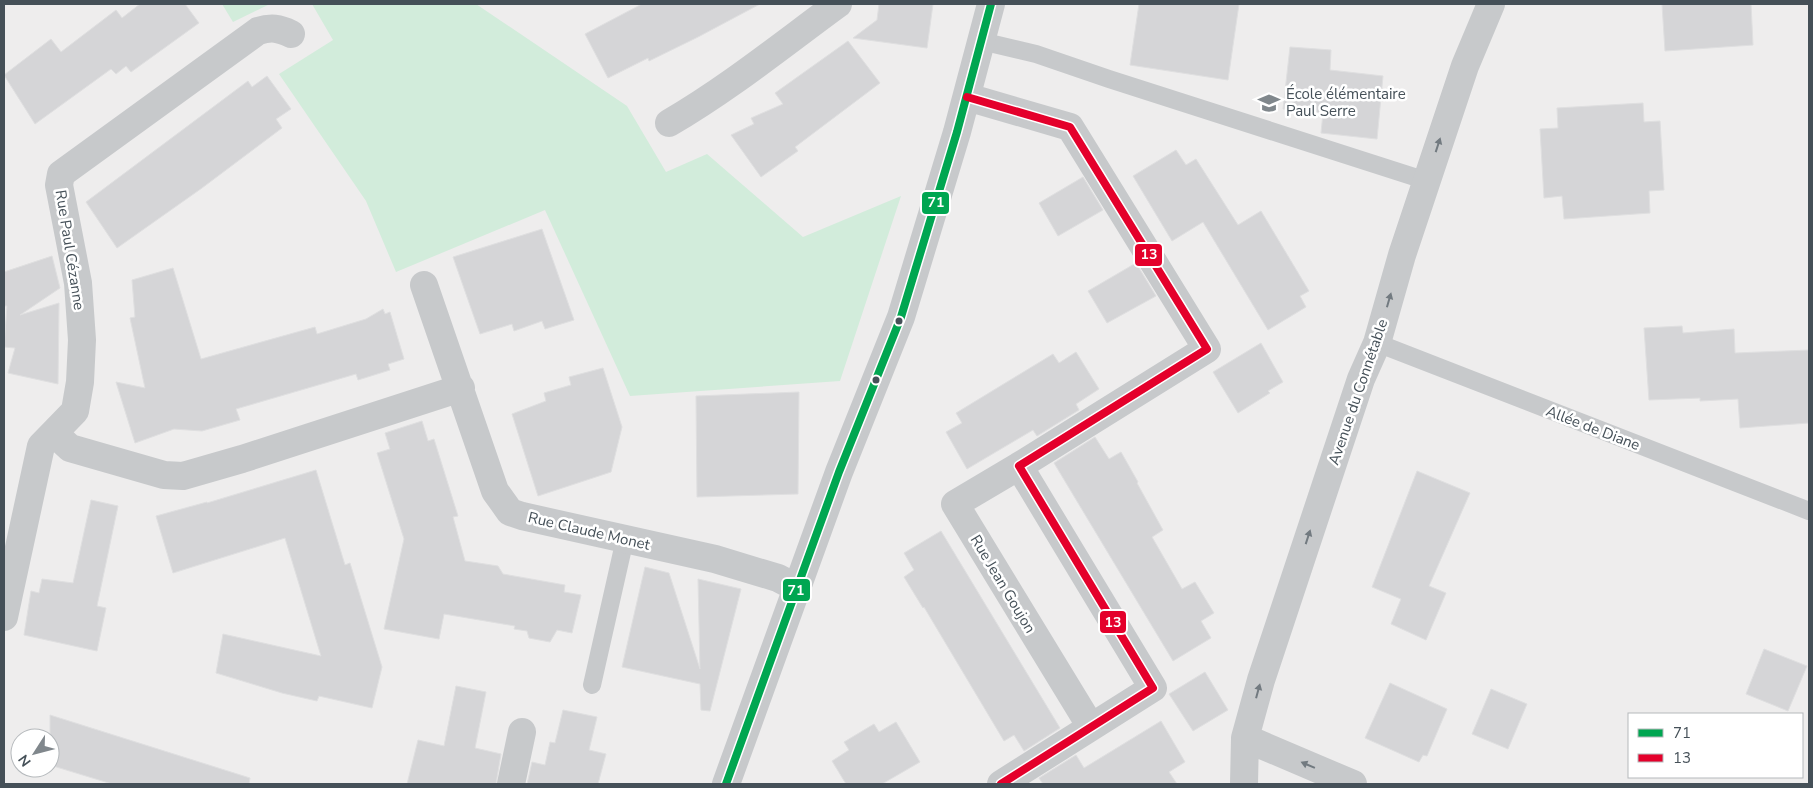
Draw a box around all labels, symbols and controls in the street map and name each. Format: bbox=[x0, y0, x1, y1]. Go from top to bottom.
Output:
place label: École élémentaire Paul Serre bbox=[1286, 84, 1406, 121]
school or university icon: École élémentaire Paul Serre bbox=[1256, 90, 1282, 116]
one-way arrow bbox=[1435, 138, 1443, 153]
street label: Rue Paul Cézanne bbox=[51, 188, 89, 312]
line badge: 71 bbox=[921, 191, 950, 215]
text: 71 bbox=[928, 193, 944, 212]
line badge: 13 bbox=[1134, 243, 1163, 267]
text: 13 bbox=[1141, 245, 1157, 264]
one-way arrow bbox=[1386, 293, 1394, 308]
unlabelled marker bbox=[894, 316, 904, 326]
street label: Avenue du Connétable bbox=[1324, 316, 1392, 468]
unlabelled marker bbox=[871, 375, 881, 385]
street label: Allée de Diane bbox=[1543, 401, 1643, 455]
street label: Rue Claude Monet bbox=[526, 507, 653, 555]
one-way arrow bbox=[1305, 529, 1312, 544]
street label: Rue Jean Goujon bbox=[966, 531, 1040, 637]
line badge: 71 bbox=[782, 578, 811, 602]
text: 71 bbox=[788, 581, 804, 600]
line badge: 13 bbox=[1099, 610, 1127, 634]
text: 13 bbox=[1105, 613, 1121, 632]
one-way arrow bbox=[1254, 683, 1262, 698]
legend bbox=[1628, 713, 1803, 778]
text: 71 bbox=[1673, 723, 1691, 743]
north arrow bbox=[10, 728, 60, 778]
text: 13 bbox=[1673, 748, 1691, 768]
text: N bbox=[14, 751, 36, 770]
one-way arrow bbox=[1301, 761, 1315, 769]

